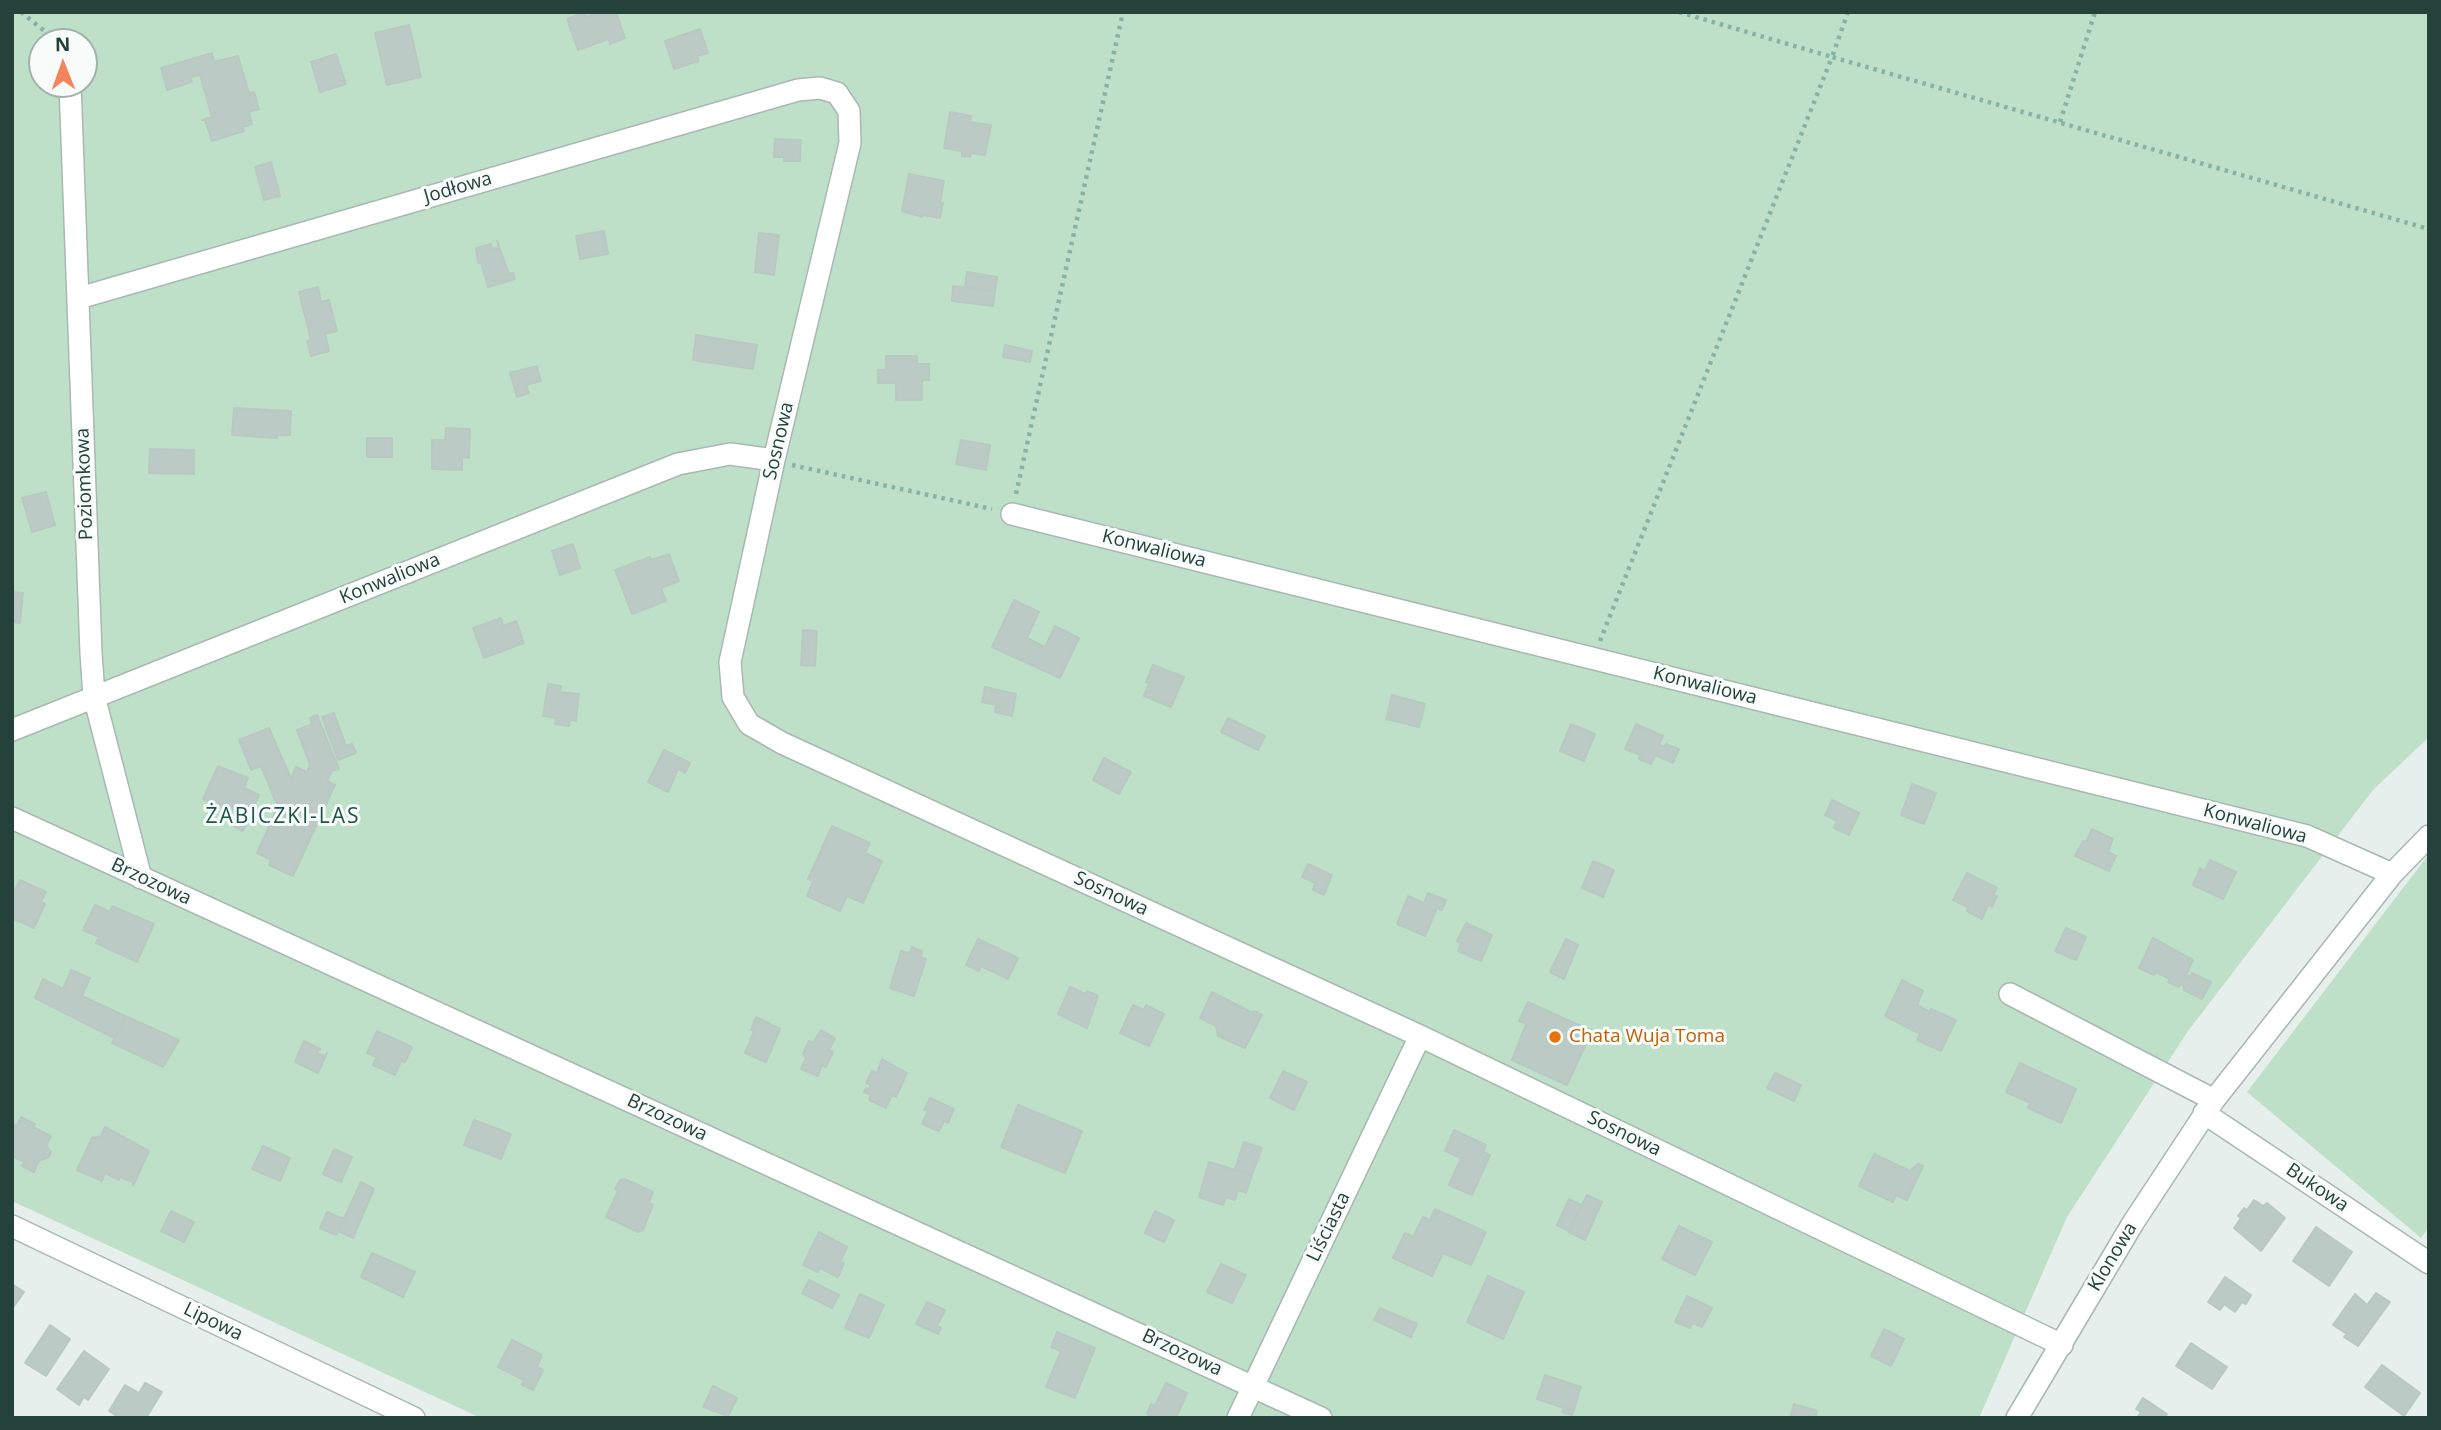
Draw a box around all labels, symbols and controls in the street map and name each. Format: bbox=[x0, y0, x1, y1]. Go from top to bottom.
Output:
north arrow bbox=[28, 28, 98, 98]
text: N bbox=[55, 31, 71, 57]
street label: Jodłowa bbox=[421, 167, 495, 209]
street label: Sosnowa bbox=[759, 400, 799, 482]
street label: Poziomkowa bbox=[72, 427, 98, 541]
street label: Konwaliowa bbox=[1100, 525, 1208, 573]
street label: Konwaliowa bbox=[336, 549, 444, 609]
street label: Konwaliowa bbox=[1651, 662, 1759, 710]
street label: Konwaliowa bbox=[2201, 799, 2309, 849]
district label: ŻABICZKI-LAS bbox=[207, 804, 359, 830]
street label: Brzozowa bbox=[107, 853, 195, 911]
street label: Sosnowa bbox=[1070, 867, 1152, 921]
place label: Chata Wuja Toma bbox=[1569, 1026, 1725, 1048]
marker: Chata Wuja Toma bbox=[1547, 1029, 1563, 1045]
street label: Brzozowa bbox=[623, 1089, 711, 1147]
street label: Sosnowa bbox=[1583, 1106, 1665, 1162]
street label: Bukowa bbox=[2281, 1159, 2353, 1217]
street label: Liściasta bbox=[1302, 1188, 1356, 1266]
street label: Klonowa bbox=[2084, 1218, 2142, 1296]
street label: Lipowa bbox=[180, 1298, 246, 1346]
street label: Brzozowa bbox=[1138, 1324, 1226, 1382]

